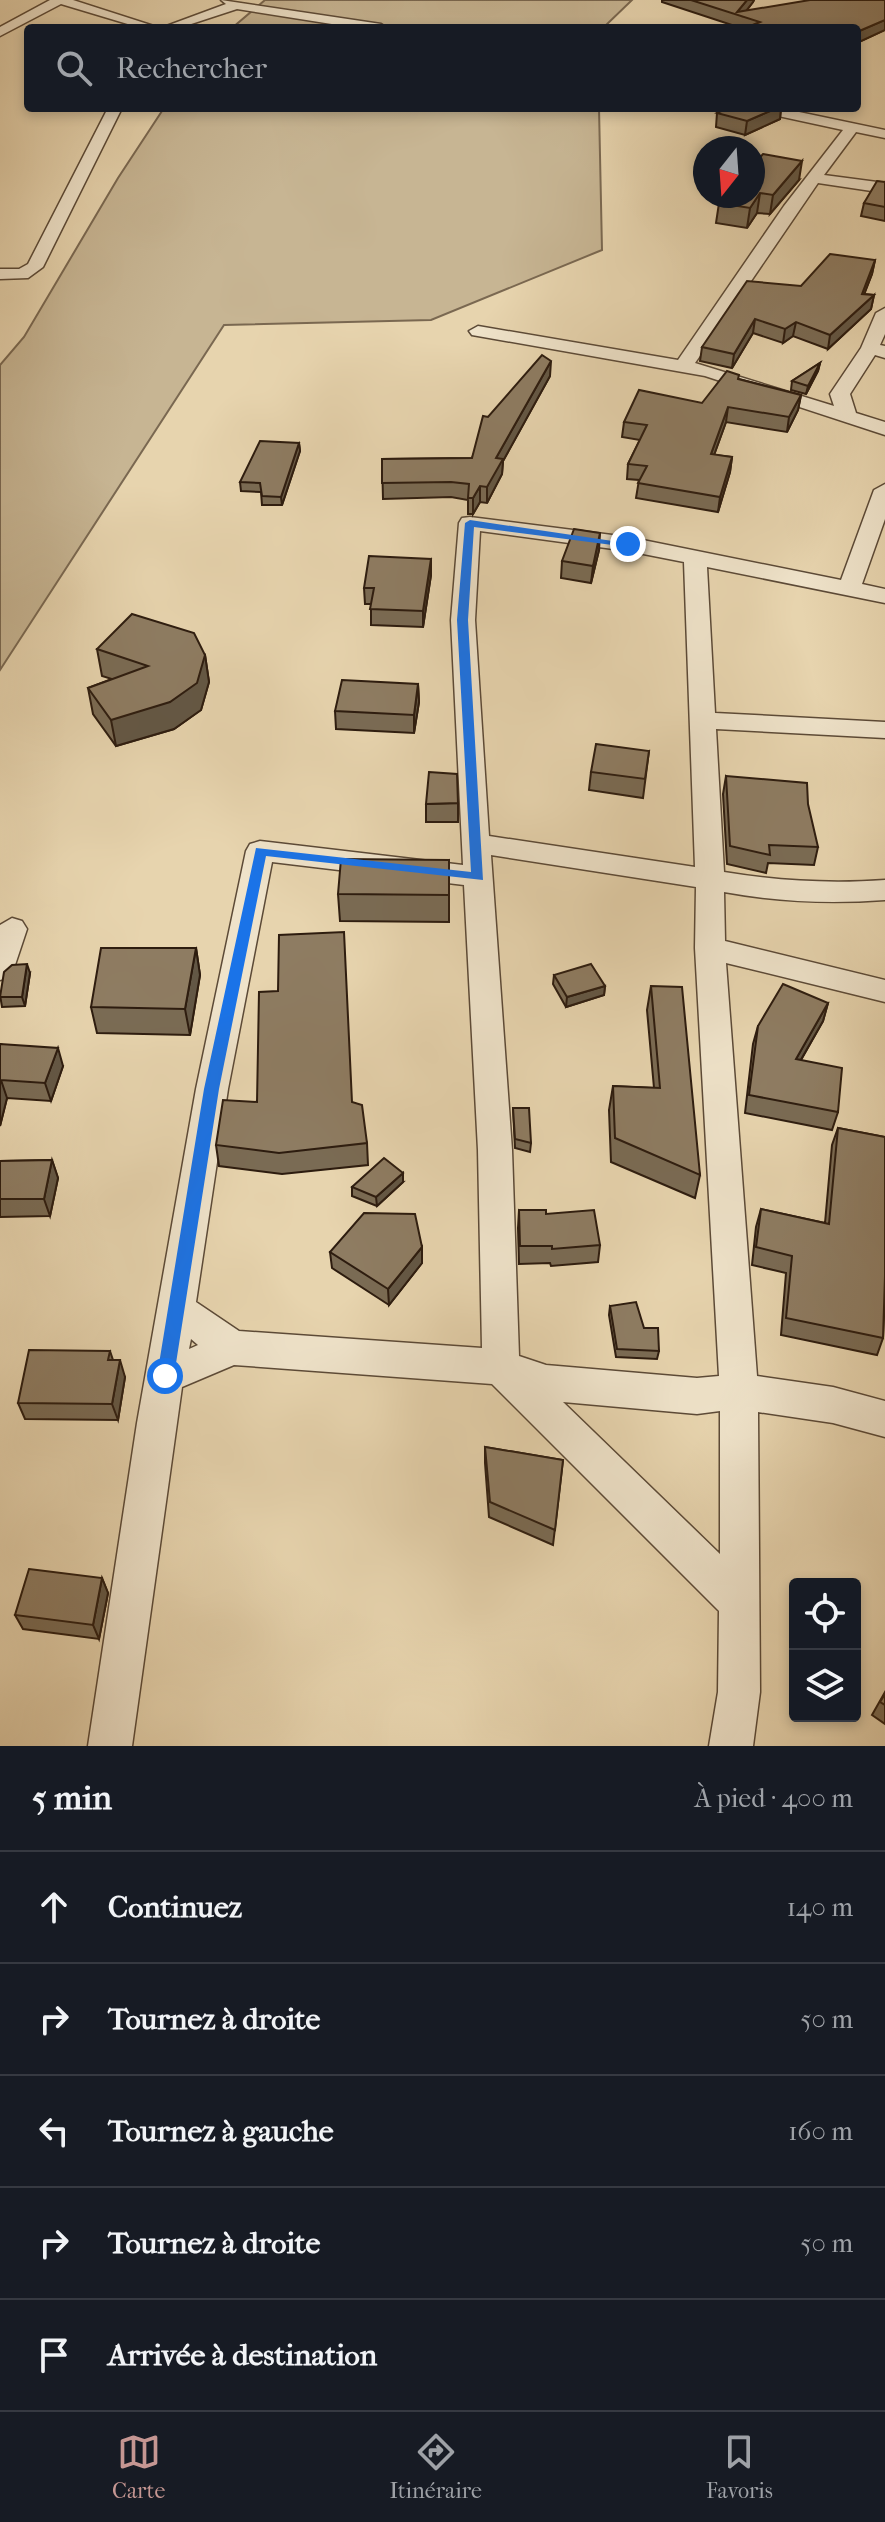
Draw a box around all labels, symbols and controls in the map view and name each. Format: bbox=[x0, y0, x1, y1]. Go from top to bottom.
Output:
search box bbox=[24, 24, 861, 112]
icon: search bbox=[52, 46, 96, 90]
text: Rechercher bbox=[116, 51, 267, 86]
north arrow bbox=[693, 136, 765, 208]
route end bbox=[610, 526, 646, 562]
route start bbox=[147, 1358, 183, 1394]
map controls bbox=[789, 1578, 861, 1722]
button: locate bbox=[789, 1578, 861, 1650]
button: layers bbox=[789, 1650, 861, 1722]
text: 5 min bbox=[32, 1778, 112, 1818]
text: À pied · 400 m bbox=[694, 1783, 853, 1814]
icon: ahead bbox=[32, 1885, 76, 1929]
text: Continuez bbox=[108, 1890, 242, 1925]
text: 140 m bbox=[787, 1892, 853, 1923]
icon: right bbox=[32, 1997, 76, 2041]
text: Tournez à droite bbox=[108, 2002, 320, 2037]
text: 50 m bbox=[800, 2004, 853, 2035]
icon: left bbox=[32, 2109, 76, 2153]
text: Tournez à gauche bbox=[108, 2114, 334, 2149]
text: 160 m bbox=[788, 2116, 853, 2147]
icon: right bbox=[32, 2221, 76, 2265]
text: Tournez à droite bbox=[108, 2226, 320, 2261]
text: 50 m bbox=[800, 2228, 853, 2259]
icon: arrive bbox=[32, 2333, 76, 2377]
text: Arrivée à destination bbox=[108, 2338, 377, 2373]
tab: Carte bbox=[112, 2430, 165, 2504]
tab: Itinéraire bbox=[389, 2430, 482, 2504]
tab: Favoris bbox=[706, 2430, 773, 2504]

